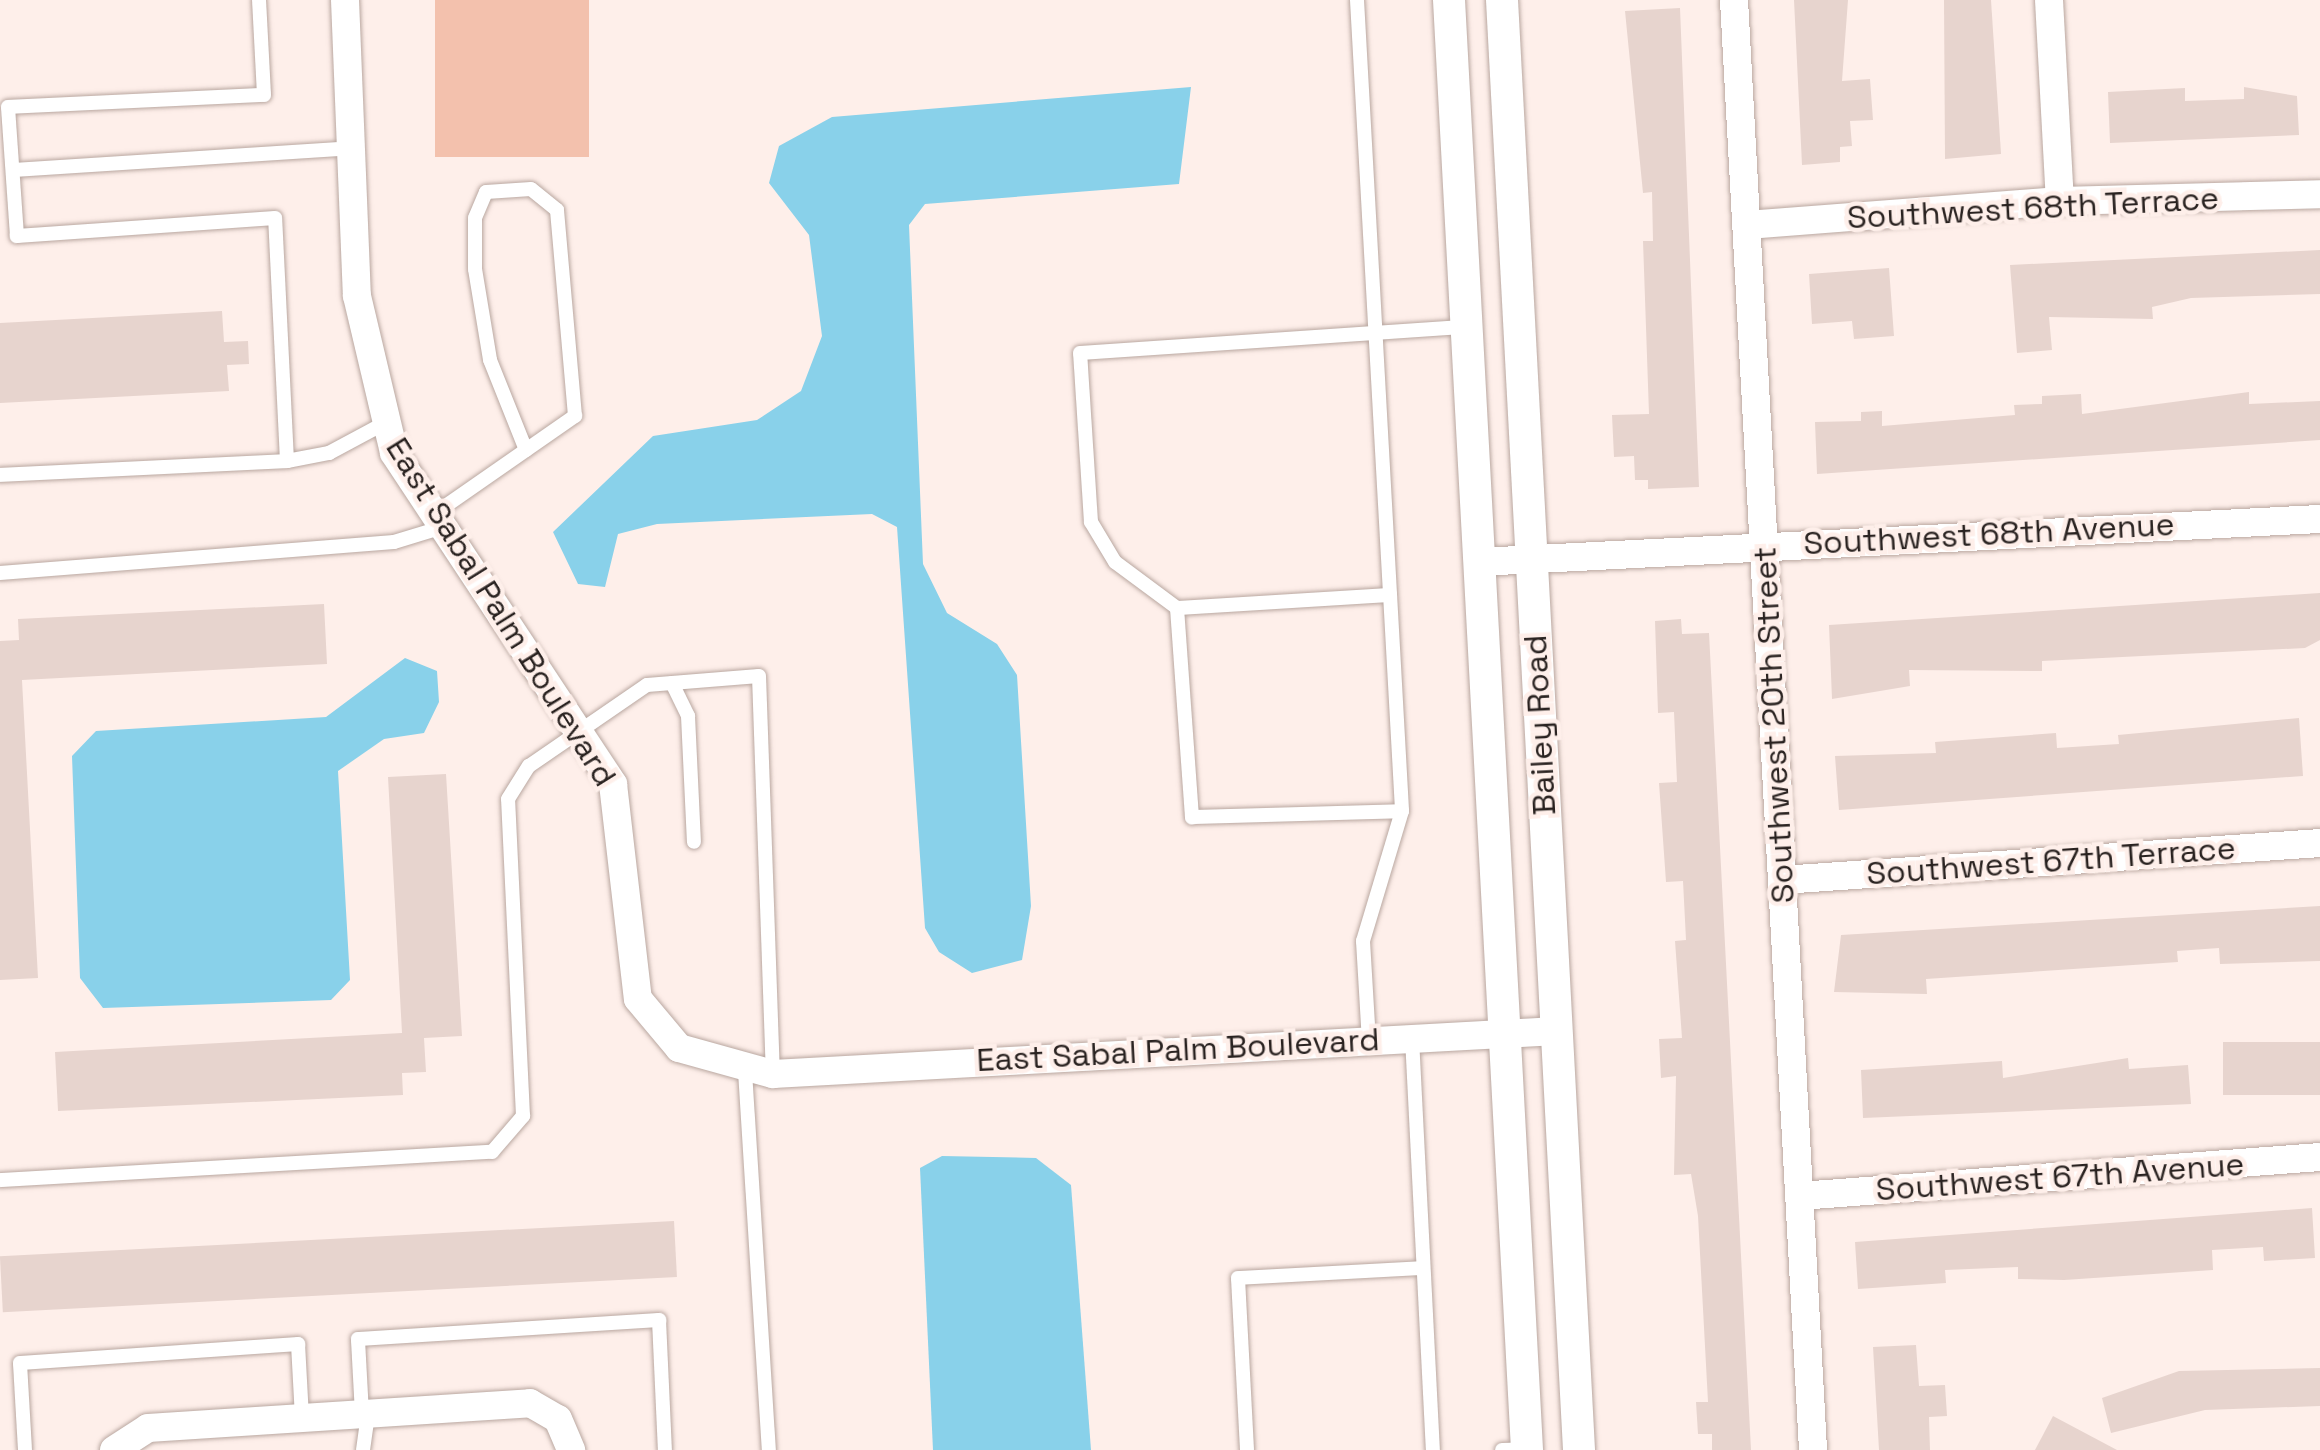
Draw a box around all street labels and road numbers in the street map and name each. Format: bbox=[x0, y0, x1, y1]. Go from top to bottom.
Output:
street label: Southwest 68th Terrace bbox=[1846, 179, 2220, 237]
street label: East Sabal Palm Boulevard bbox=[378, 431, 624, 793]
street label: Southwest 68th Avenue bbox=[1802, 505, 2176, 563]
street label: Southwest 20th Street bbox=[1745, 546, 1803, 904]
street label: Bailey Road bbox=[1516, 634, 1564, 816]
street label: Southwest 67th Terrace bbox=[1865, 829, 2237, 893]
street label: East Sabal Palm Boulevard bbox=[975, 1020, 1381, 1080]
street label: Southwest 67th Avenue bbox=[1874, 1145, 2246, 1209]

